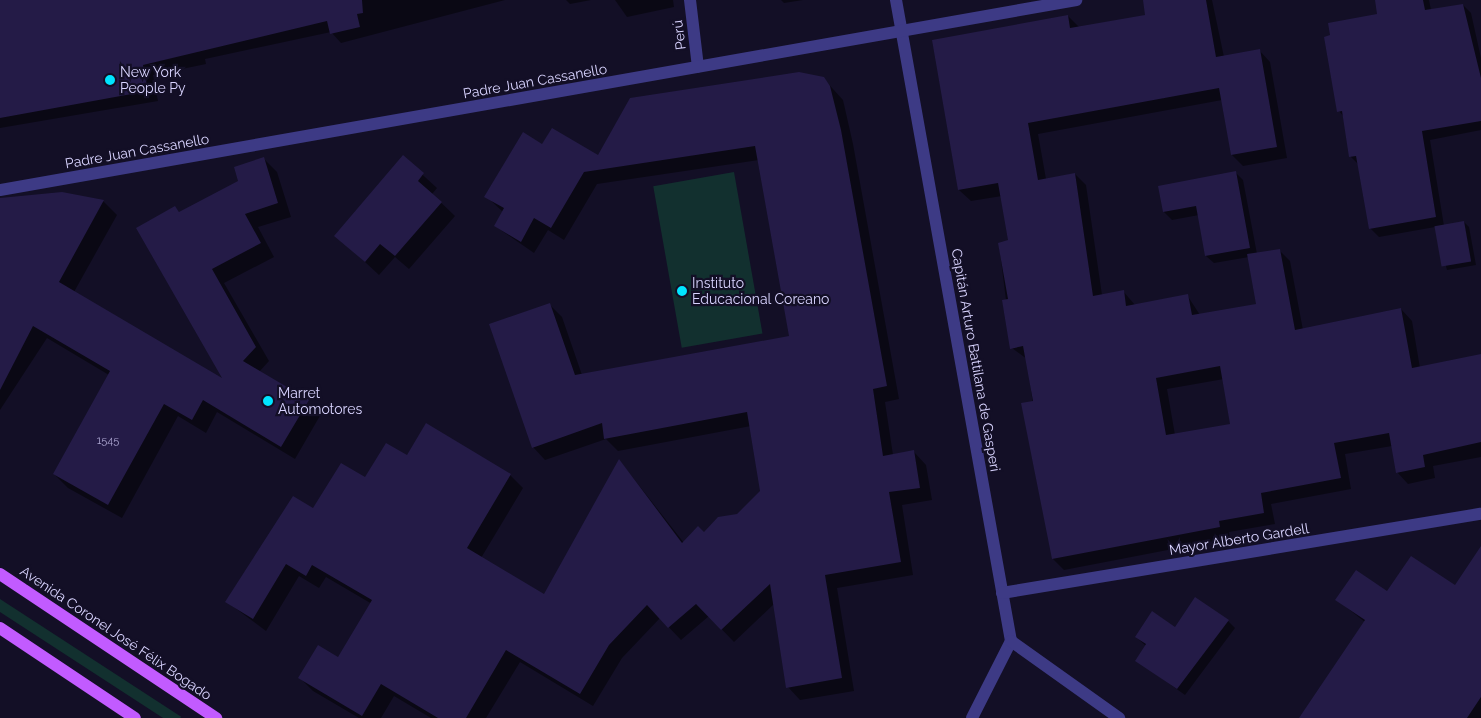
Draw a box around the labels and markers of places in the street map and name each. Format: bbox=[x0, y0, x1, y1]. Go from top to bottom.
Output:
place label: New York People Py bbox=[120, 64, 186, 96]
marker: New York People Py bbox=[104, 74, 116, 86]
place label: Instituto Educacional Coreano bbox=[692, 275, 830, 308]
marker: Instituto Educacional Coreano bbox=[676, 285, 688, 297]
place label: Marret Automotores bbox=[278, 385, 362, 418]
marker: Marret Automotores bbox=[262, 395, 274, 407]

